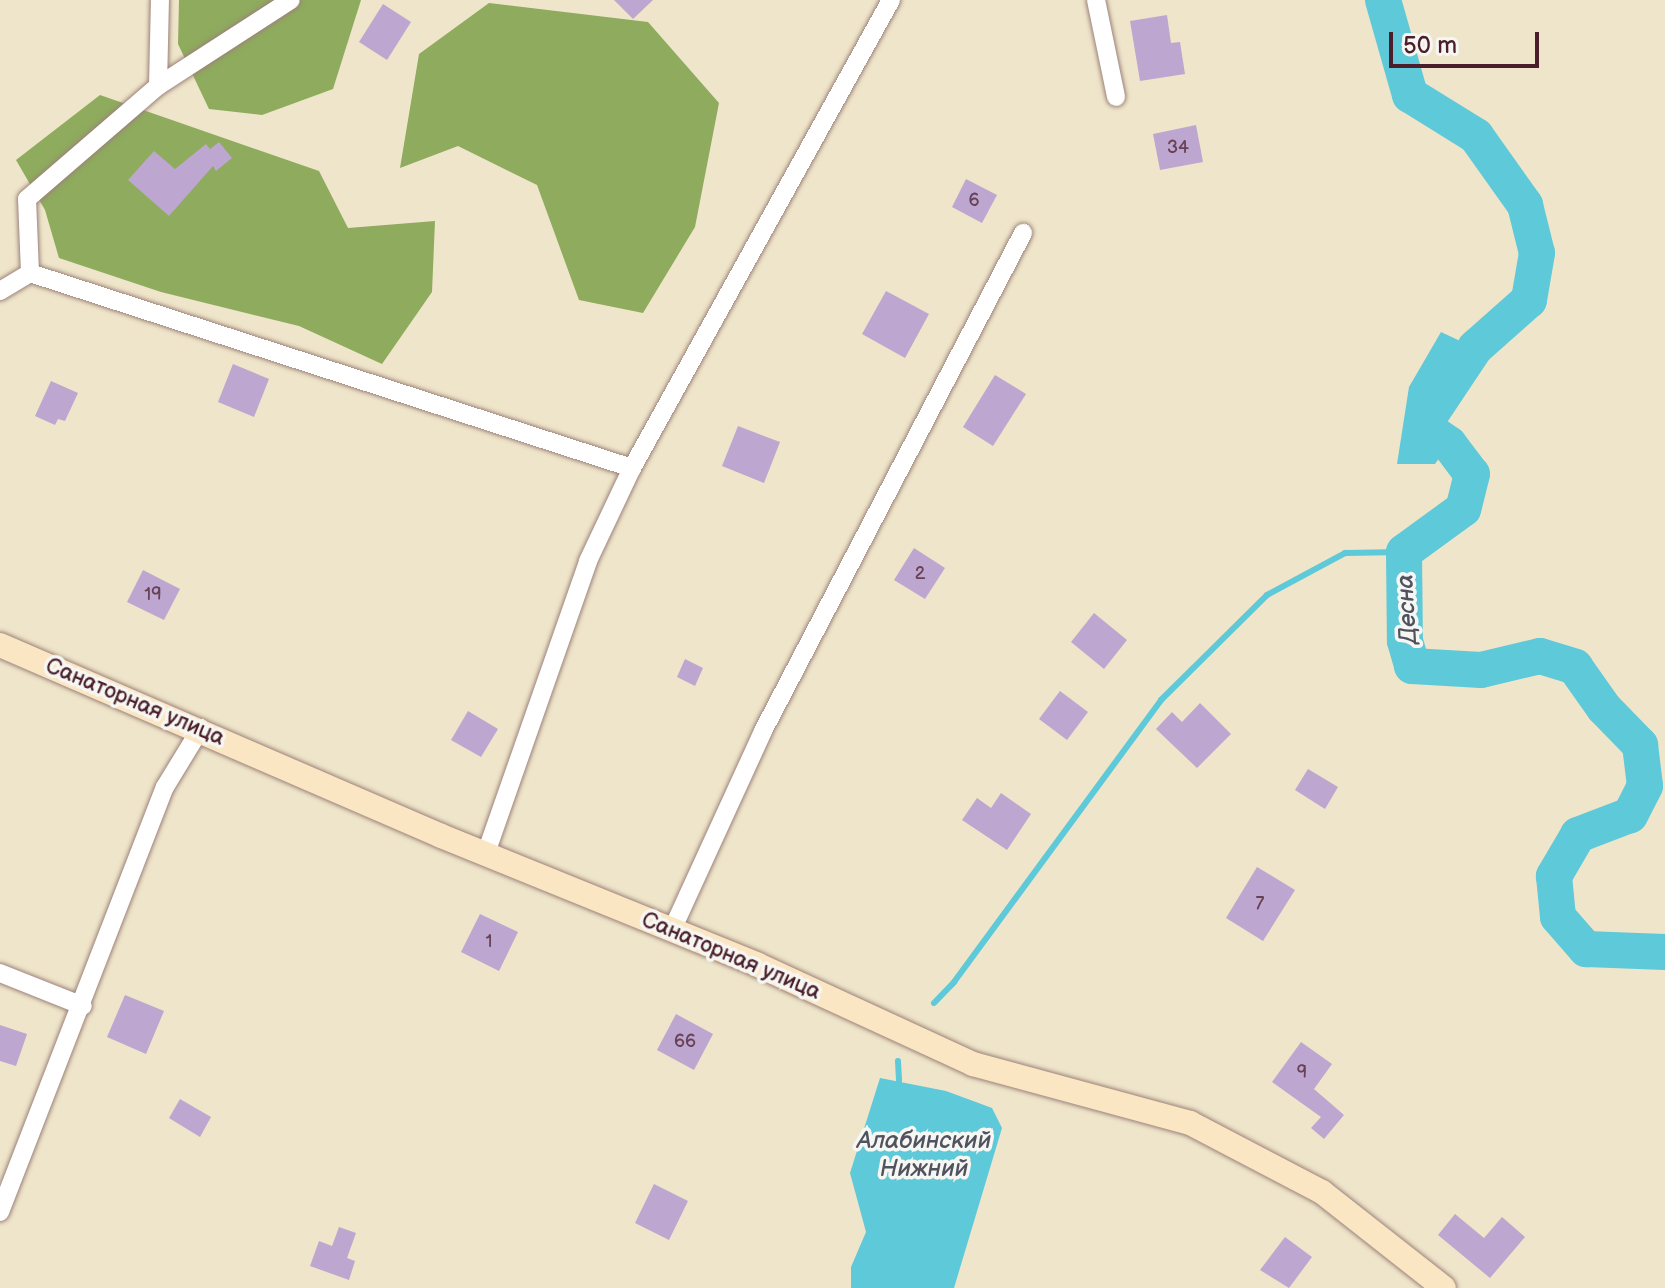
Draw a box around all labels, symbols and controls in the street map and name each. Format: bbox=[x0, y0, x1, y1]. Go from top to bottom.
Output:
scale bar bbox=[1393, 16, 1543, 66]
text: 50 m bbox=[1403, 31, 1457, 60]
house number: 34 bbox=[1167, 137, 1189, 159]
house number: 6 bbox=[969, 190, 979, 212]
house number: 2 bbox=[915, 563, 925, 585]
water label: Десна bbox=[1391, 573, 1423, 645]
house number: 19 bbox=[144, 584, 162, 606]
street label: Санаторная улица bbox=[42, 652, 228, 752]
house number: 7 bbox=[1256, 893, 1264, 915]
street label: Санаторная улица bbox=[638, 906, 824, 1006]
house number: 1 bbox=[486, 931, 492, 953]
house number: 66 bbox=[674, 1031, 696, 1053]
house number: 9 bbox=[1297, 1062, 1307, 1084]
water label: Алабинский Нижний bbox=[857, 1127, 991, 1183]

